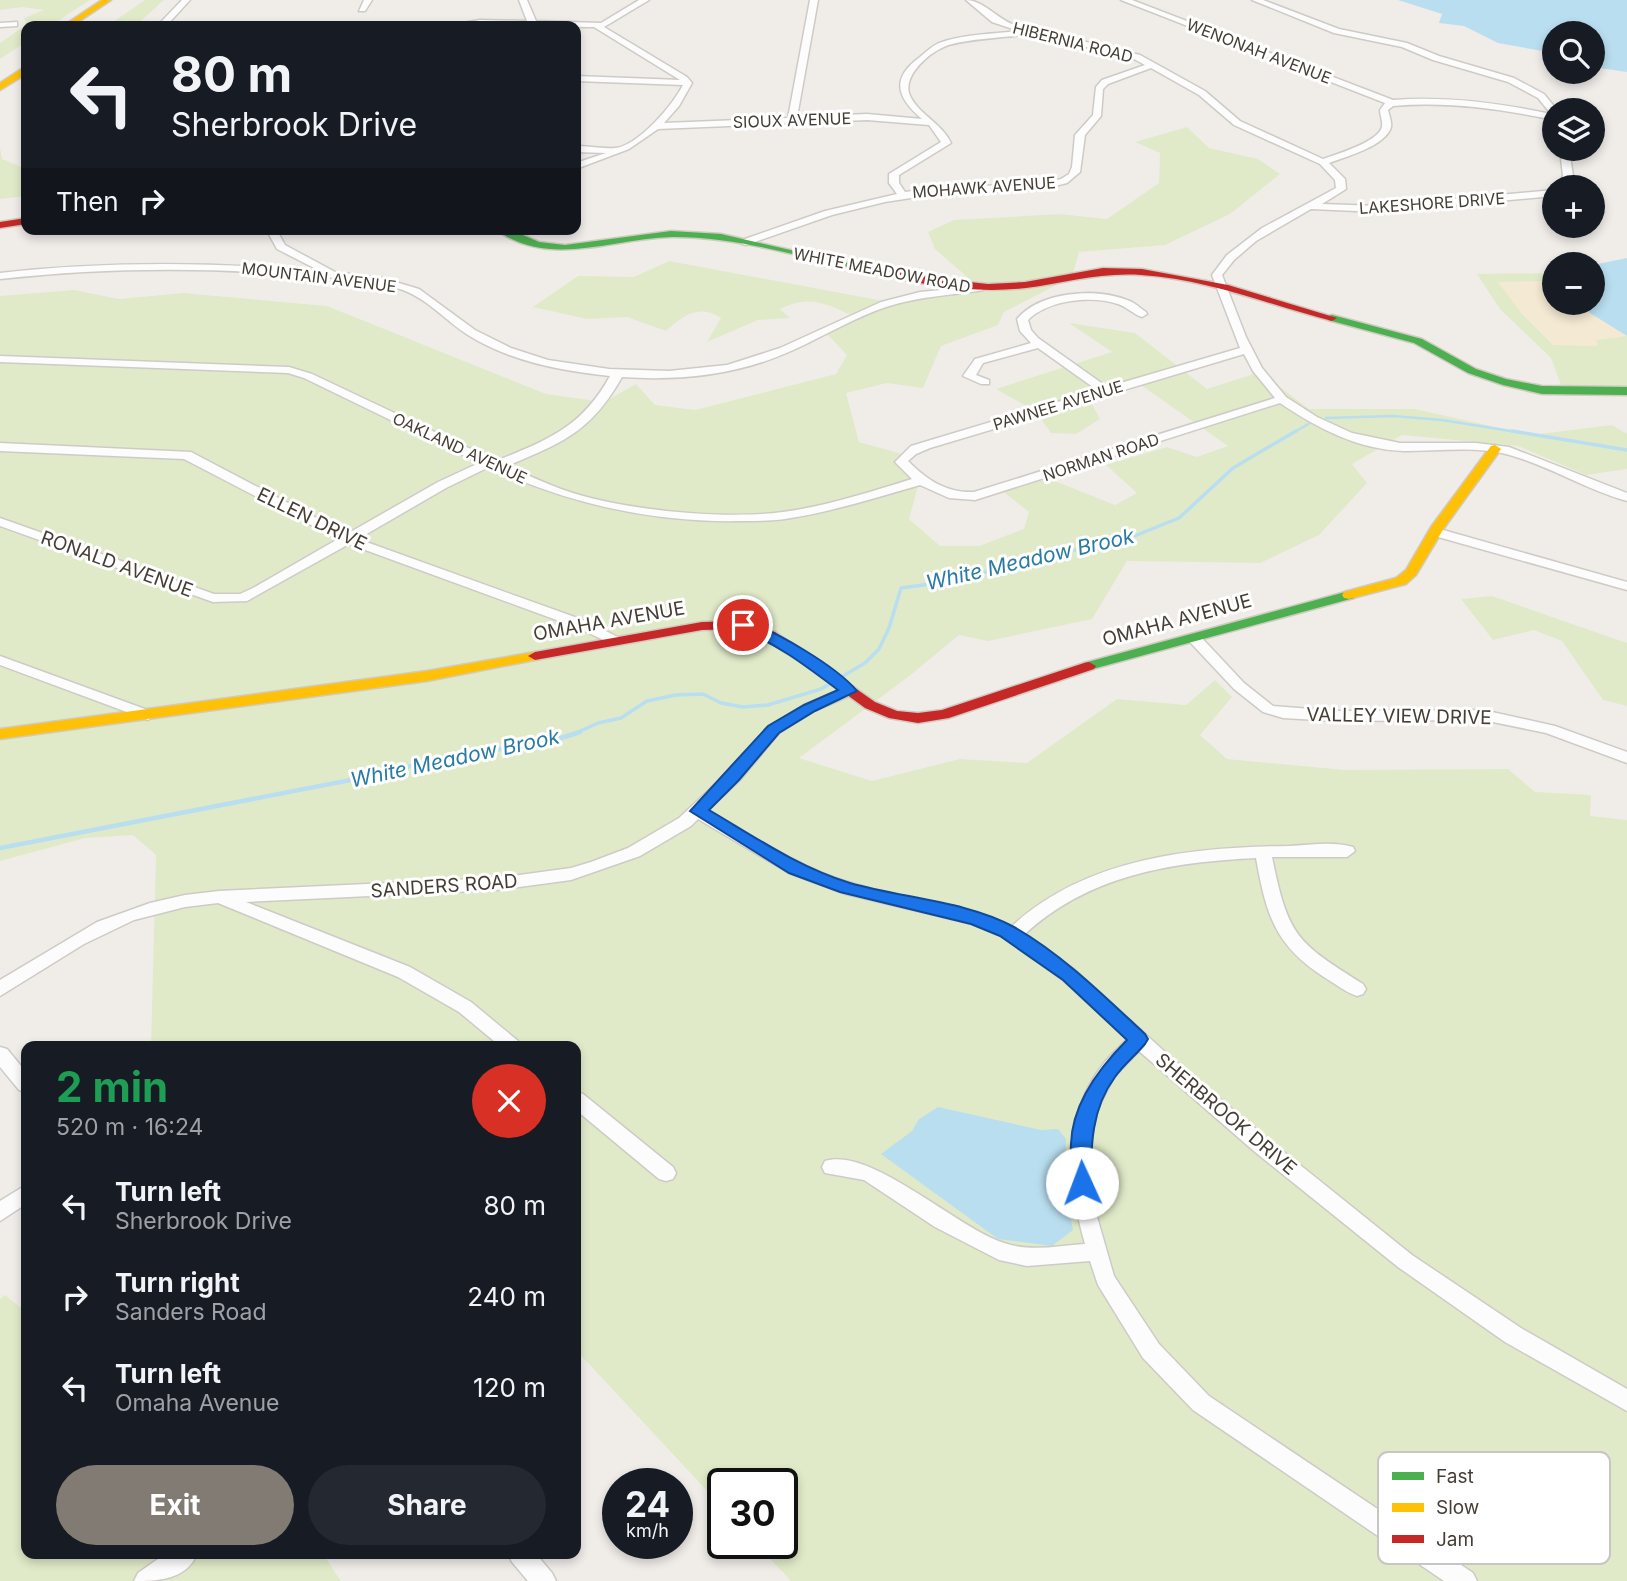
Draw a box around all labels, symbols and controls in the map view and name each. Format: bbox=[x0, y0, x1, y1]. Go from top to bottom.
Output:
street label: WENONAH AVENUE bbox=[1184, 14, 1334, 88]
street label: HIBERNIA ROAD bbox=[1011, 17, 1135, 67]
map controls bbox=[1542, 21, 1605, 315]
button: search bbox=[1542, 21, 1605, 84]
text: 80 m bbox=[171, 45, 292, 104]
icon: left bbox=[56, 49, 147, 140]
button: layers bbox=[1542, 98, 1605, 161]
text: Sherbrook Drive bbox=[171, 105, 417, 144]
street label: SIOUX AVENUE bbox=[733, 108, 851, 132]
street label: MOHAWK AVENUE bbox=[912, 172, 1056, 202]
button: + bbox=[1542, 175, 1605, 238]
icon: right bbox=[133, 182, 171, 220]
text: Then bbox=[56, 186, 119, 217]
street label: LAKESHORE DRIVE bbox=[1358, 188, 1506, 218]
street label: WHITE MEADOW ROAD bbox=[792, 243, 972, 297]
button: − bbox=[1542, 252, 1605, 315]
street label: MOUNTAIN AVENUE bbox=[241, 258, 397, 296]
street label: PAWNEE AVENUE bbox=[991, 376, 1125, 434]
street label: OAKLAND AVENUE bbox=[390, 408, 530, 488]
street label: NORMAN ROAD bbox=[1040, 429, 1162, 485]
street label: ELLEN DRIVE bbox=[253, 482, 371, 556]
water label: White Meadow Brook bbox=[923, 523, 1137, 595]
street label: RONALD AVENUE bbox=[38, 526, 196, 602]
street label: OMAHA AVENUE bbox=[1100, 589, 1254, 651]
pin bbox=[713, 595, 773, 655]
street label: OMAHA AVENUE bbox=[531, 596, 687, 646]
icon: arrive bbox=[724, 606, 762, 644]
street label: VALLEY VIEW DRIVE bbox=[1306, 703, 1492, 729]
water label: White Meadow Brook bbox=[348, 724, 562, 792]
street label: SANDERS ROAD bbox=[370, 869, 518, 903]
street label: SHERBROOK DRIVE bbox=[1151, 1048, 1301, 1180]
text: 2 min bbox=[56, 1061, 168, 1112]
button: close bbox=[472, 1064, 546, 1138]
text: 520 m · 16:24 bbox=[56, 1113, 203, 1141]
position arrow bbox=[1045, 1146, 1119, 1220]
text: Turn left bbox=[115, 1176, 221, 1207]
icon: left bbox=[56, 1187, 94, 1225]
text: 80 m bbox=[483, 1190, 546, 1221]
text: Sherbrook Drive bbox=[115, 1207, 292, 1235]
text: Turn right bbox=[115, 1267, 240, 1298]
icon: right bbox=[56, 1278, 94, 1316]
text: 240 m bbox=[467, 1281, 546, 1312]
text: Sanders Road bbox=[115, 1298, 267, 1326]
text: Turn left bbox=[115, 1358, 221, 1389]
icon: left bbox=[56, 1369, 94, 1407]
text: 120 m bbox=[473, 1372, 546, 1403]
text: Omaha Avenue bbox=[115, 1389, 279, 1417]
legend bbox=[1378, 1452, 1610, 1564]
button: Exit bbox=[56, 1465, 294, 1545]
button: Share bbox=[308, 1465, 546, 1545]
text: Fast bbox=[1436, 1465, 1474, 1488]
speed limit sign: 30 bbox=[707, 1468, 798, 1559]
text: 24 bbox=[625, 1483, 670, 1525]
text: Slow bbox=[1436, 1496, 1479, 1519]
text: km/h bbox=[626, 1520, 669, 1541]
text: Jam bbox=[1436, 1528, 1474, 1551]

